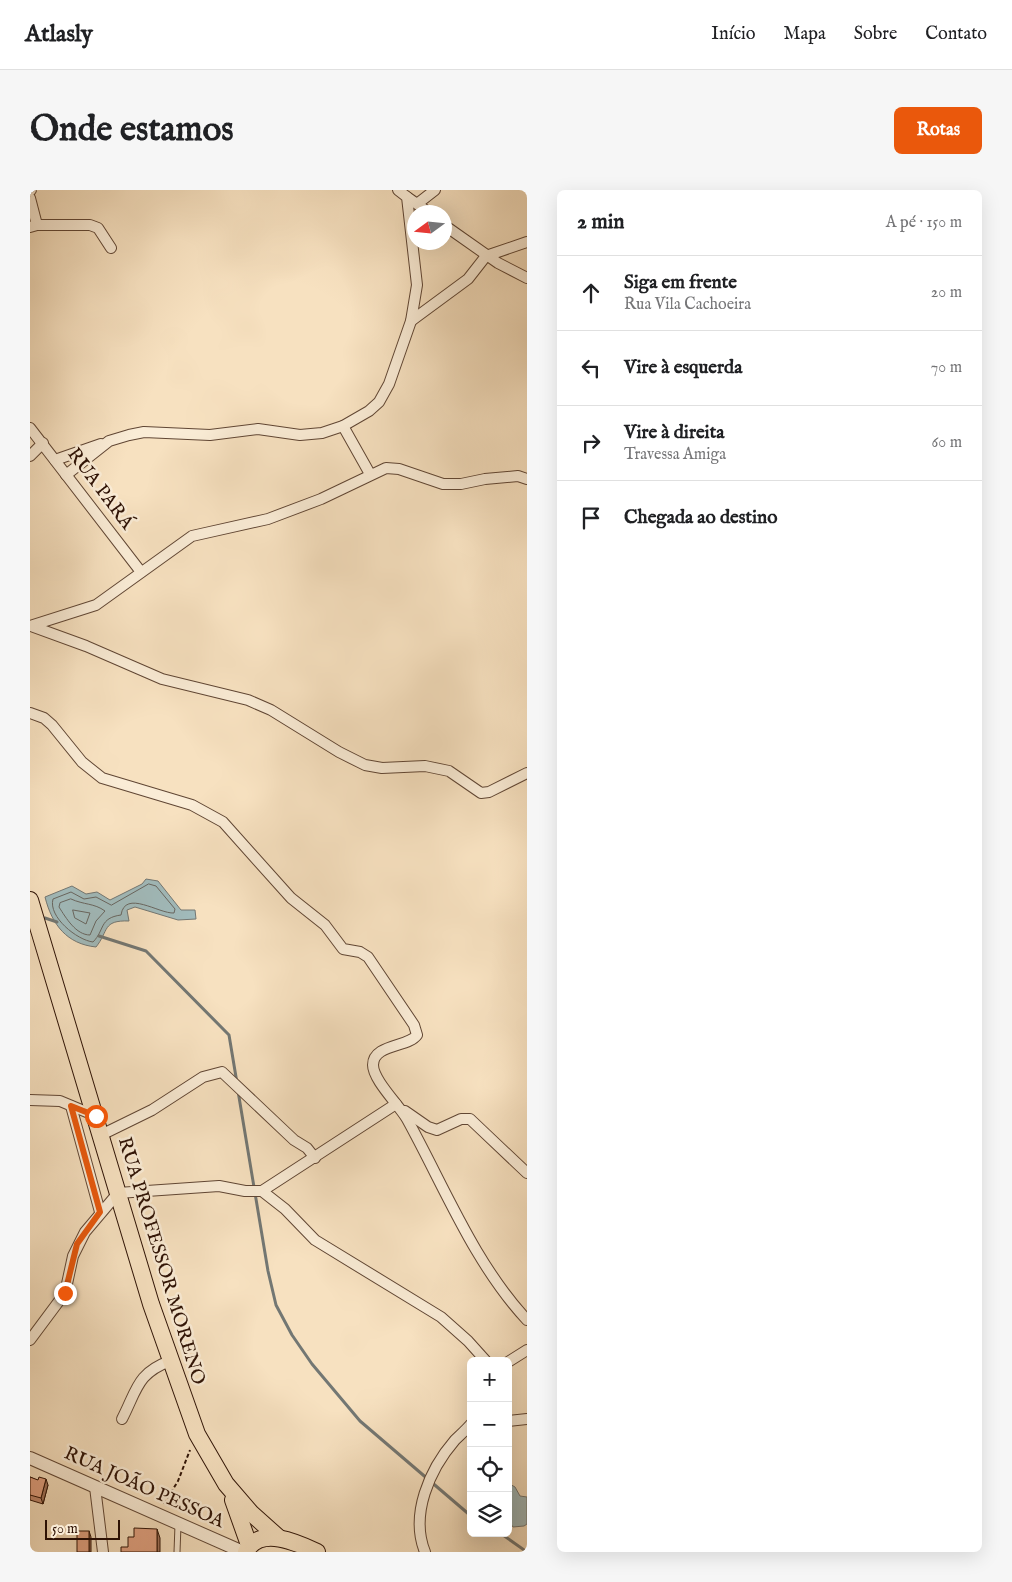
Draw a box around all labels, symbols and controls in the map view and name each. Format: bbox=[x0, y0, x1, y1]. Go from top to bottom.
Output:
text: Atlasly bbox=[25, 19, 93, 50]
text: Início bbox=[711, 23, 756, 46]
text: Mapa bbox=[784, 23, 826, 46]
text: Sobre bbox=[854, 23, 897, 46]
text: Contato bbox=[925, 23, 987, 46]
button: Rotas bbox=[894, 107, 982, 154]
text: Onde estamos bbox=[30, 108, 234, 153]
north arrow bbox=[407, 205, 452, 250]
text: 2 min bbox=[577, 209, 624, 236]
text: A pé · 150 m bbox=[886, 213, 962, 233]
text: Siga em frente bbox=[624, 271, 737, 295]
icon: ahead bbox=[577, 279, 605, 307]
text: 20 m bbox=[931, 283, 962, 303]
text: Rua Vila Cachoeira bbox=[624, 295, 751, 315]
icon: left bbox=[577, 354, 605, 382]
text: Vire à esquerda bbox=[624, 356, 742, 380]
text: 70 m bbox=[931, 358, 962, 378]
text: Vire à direita bbox=[624, 421, 724, 445]
icon: right bbox=[577, 429, 605, 457]
text: 60 m bbox=[932, 433, 962, 453]
street label: RUA PARÁ bbox=[61, 443, 140, 536]
text: Travessa Amiga bbox=[624, 445, 726, 465]
icon: arrive bbox=[577, 504, 605, 532]
text: Chegada ao destino bbox=[624, 506, 777, 530]
route start bbox=[85, 1105, 108, 1128]
street label: RUA PROFESSOR MORENO bbox=[112, 1134, 210, 1388]
route end bbox=[54, 1282, 77, 1305]
map controls bbox=[467, 1357, 512, 1537]
button: + bbox=[467, 1357, 512, 1402]
button: − bbox=[467, 1402, 512, 1447]
street label: RUA JOÃO PESSOA bbox=[60, 1441, 229, 1535]
button: locate bbox=[467, 1447, 512, 1492]
button: layers bbox=[467, 1492, 512, 1537]
scale bar bbox=[45, 1517, 120, 1540]
text: 50 m bbox=[52, 1520, 78, 1538]

